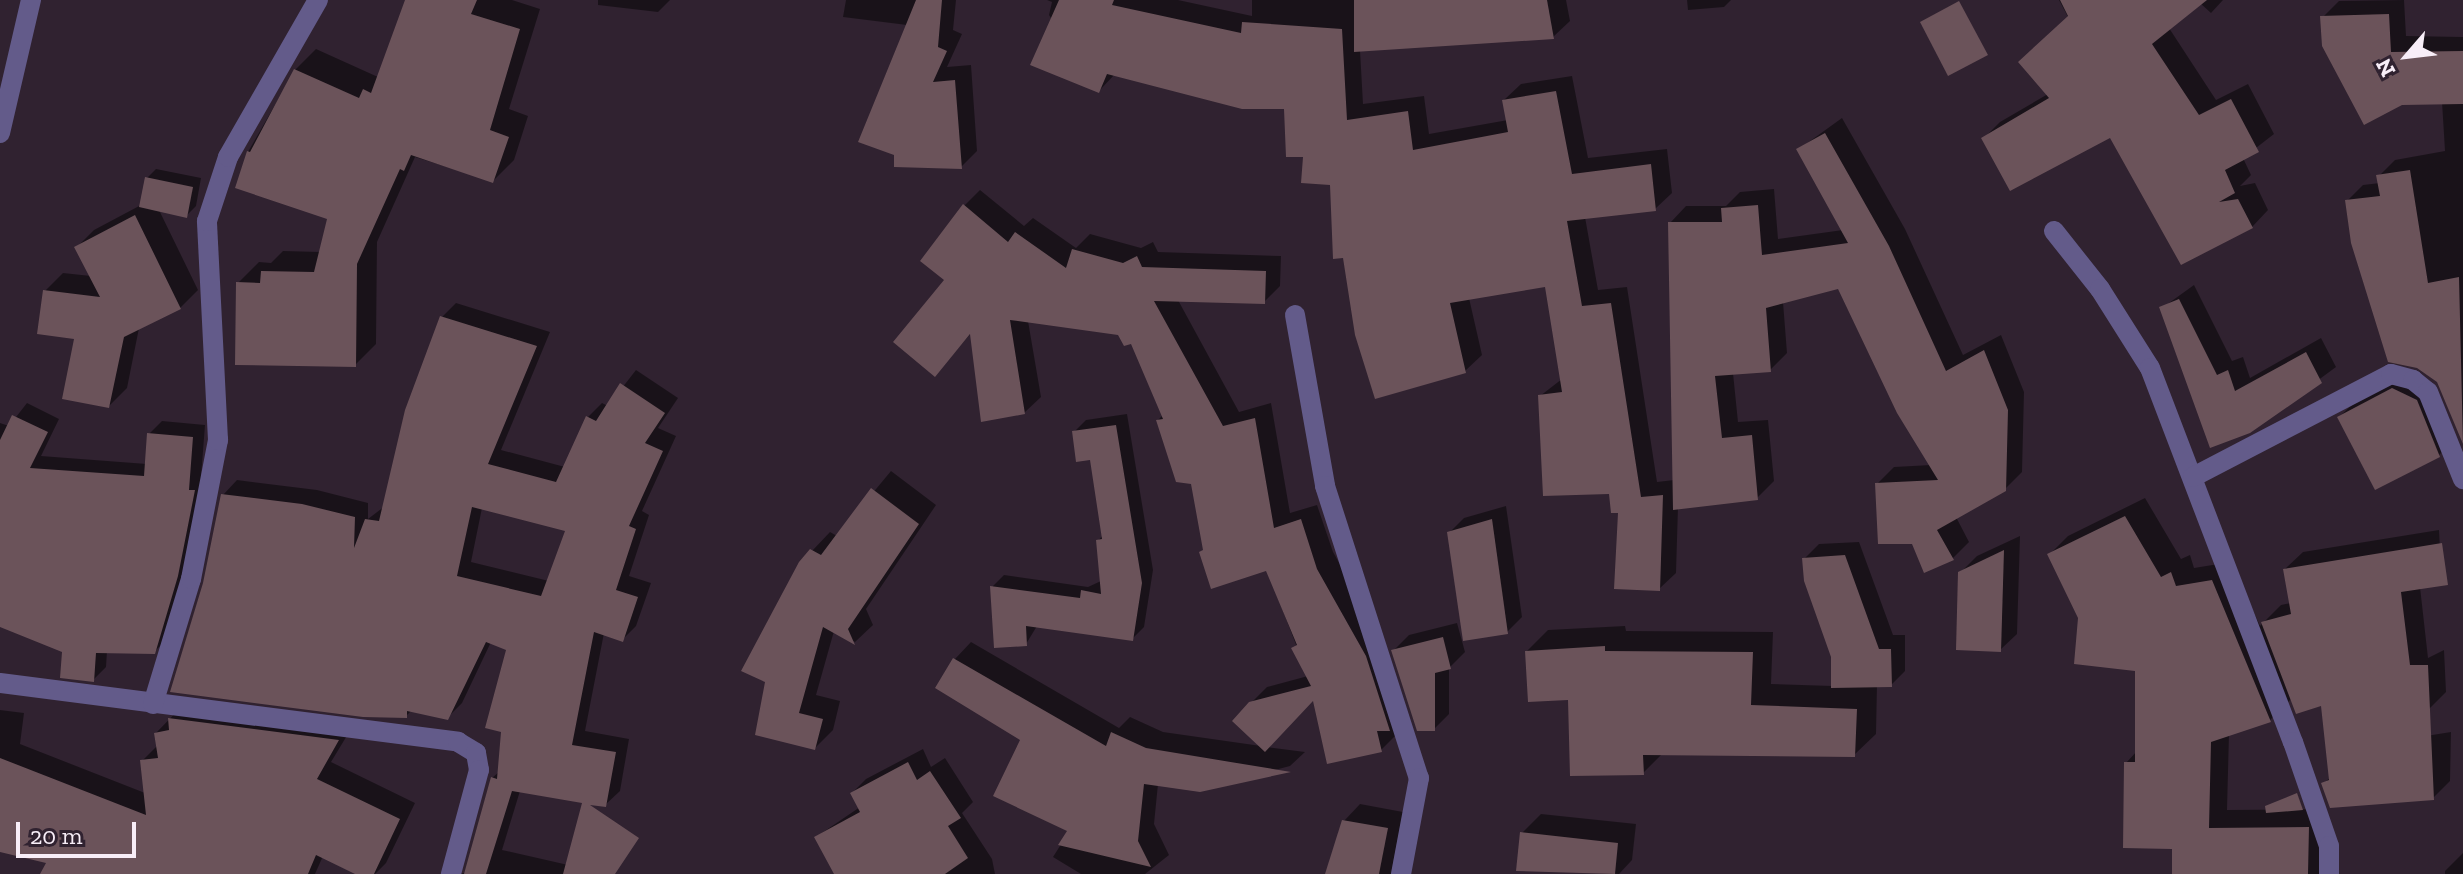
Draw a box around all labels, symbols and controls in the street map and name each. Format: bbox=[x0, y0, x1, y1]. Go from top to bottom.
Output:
north arrow bbox=[2367, 16, 2447, 96]
text: N bbox=[2370, 54, 2401, 81]
scale bar bbox=[20, 806, 140, 856]
text: 20 m bbox=[30, 821, 82, 850]

